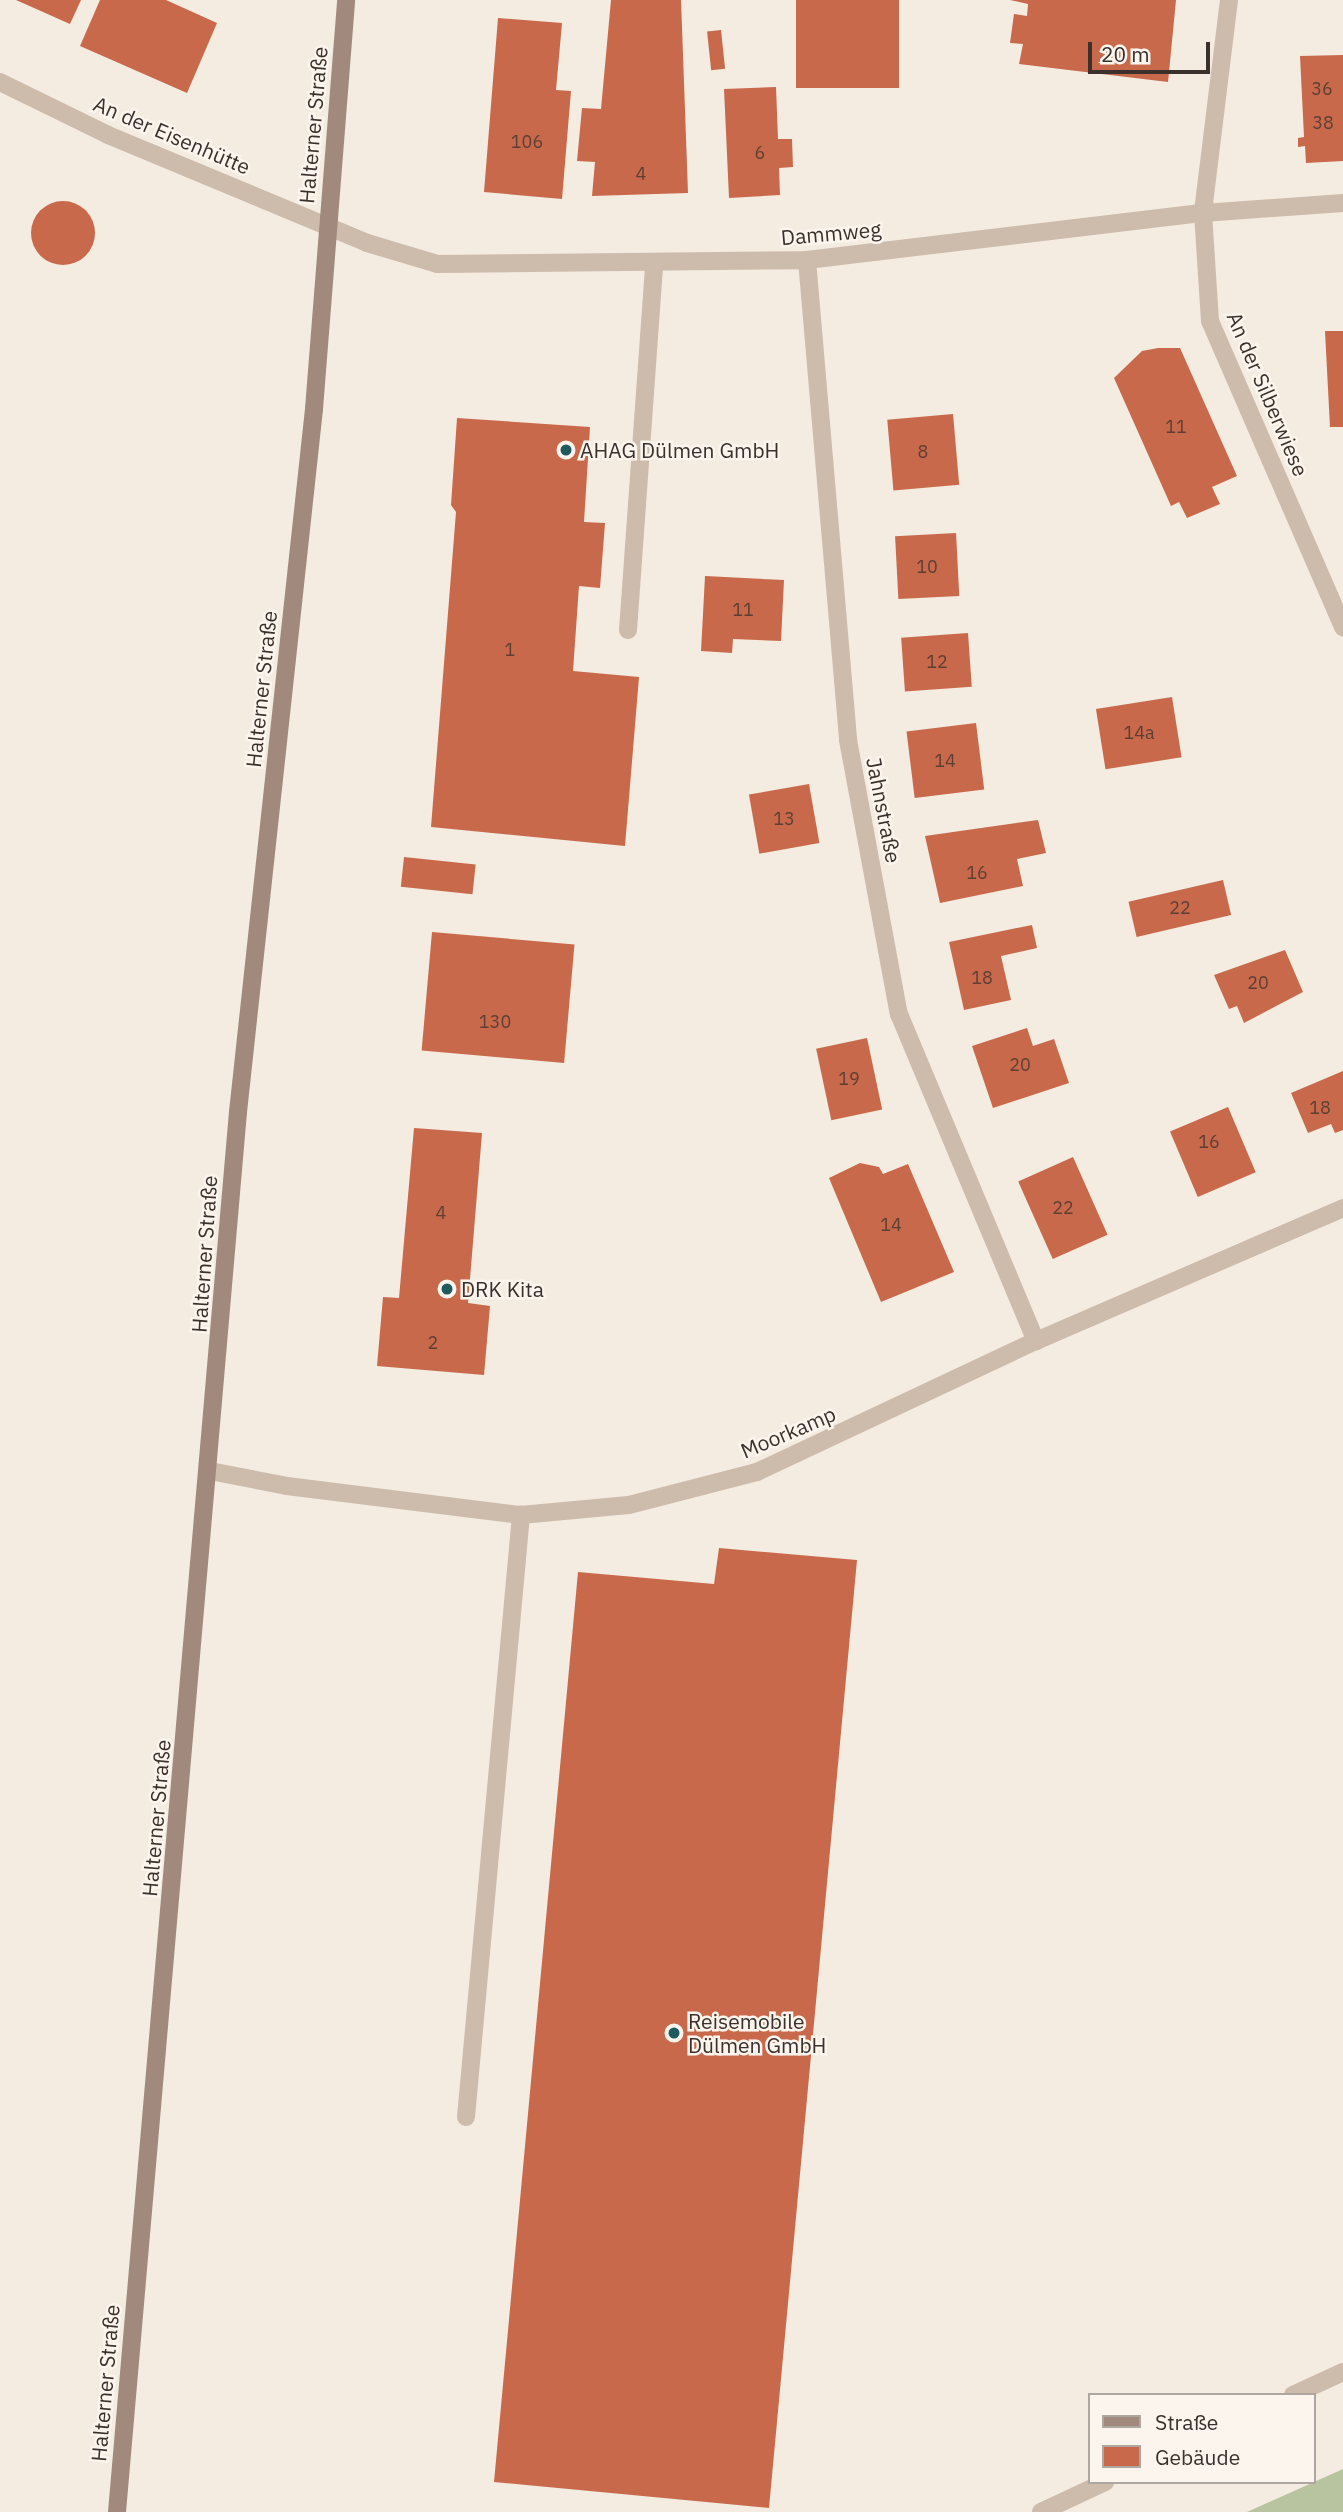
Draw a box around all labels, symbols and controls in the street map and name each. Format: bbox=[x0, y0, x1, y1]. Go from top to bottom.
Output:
scale bar bbox=[1091, 28, 1214, 72]
text: 20 m bbox=[1101, 40, 1150, 68]
street label: Halterner Straße bbox=[294, 45, 332, 205]
house number: 36 bbox=[1311, 78, 1333, 100]
street label: An der Eisenhütte bbox=[90, 91, 254, 179]
house number: 38 bbox=[1312, 112, 1334, 134]
house number: 106 bbox=[511, 131, 543, 153]
house number: 6 bbox=[755, 142, 765, 164]
house number: 4 bbox=[636, 163, 646, 185]
street label: Dammweg bbox=[780, 216, 882, 250]
street label: An der Silberwiese bbox=[1222, 308, 1314, 480]
house number: 11 bbox=[1165, 416, 1187, 438]
place label: AHAG Dülmen GmbH bbox=[580, 437, 779, 463]
house number: 8 bbox=[918, 441, 928, 463]
marker: AHAG Dülmen GmbH bbox=[558, 442, 574, 458]
house number: 10 bbox=[916, 556, 938, 578]
house number: 11 bbox=[732, 599, 754, 621]
street label: Halterner Straße bbox=[240, 609, 282, 769]
house number: 1 bbox=[505, 639, 515, 661]
house number: 12 bbox=[926, 651, 948, 673]
house number: 14a bbox=[1123, 722, 1155, 744]
house number: 14 bbox=[934, 750, 956, 772]
street label: Jahnstraße bbox=[861, 755, 907, 865]
house number: 13 bbox=[773, 808, 795, 830]
house number: 16 bbox=[966, 862, 988, 884]
house number: 22 bbox=[1169, 897, 1191, 919]
house number: 18 bbox=[971, 967, 993, 989]
house number: 20 bbox=[1247, 972, 1269, 994]
house number: 130 bbox=[479, 1011, 511, 1033]
house number: 20 bbox=[1009, 1054, 1031, 1076]
house number: 19 bbox=[838, 1068, 860, 1090]
house number: 18 bbox=[1309, 1097, 1331, 1119]
house number: 16 bbox=[1198, 1131, 1220, 1153]
street label: Halterner Straße bbox=[186, 1174, 222, 1334]
house number: 22 bbox=[1052, 1197, 1074, 1219]
house number: 4 bbox=[436, 1202, 446, 1224]
house number: 14 bbox=[880, 1214, 902, 1236]
place label: DRK Kita bbox=[461, 1276, 544, 1302]
marker: DRK Kita bbox=[439, 1281, 455, 1297]
house number: 2 bbox=[428, 1332, 438, 1354]
street label: Moorkamp bbox=[737, 1401, 839, 1463]
street label: Halterner Straße bbox=[137, 1738, 175, 1898]
place label: Reisemobile Dülmen GmbH bbox=[688, 2008, 826, 2058]
marker: Reisemobile Dülmen GmbH bbox=[666, 2025, 682, 2041]
street label: Halterner Straße bbox=[86, 2303, 124, 2463]
legend bbox=[1088, 2393, 1315, 2484]
text: Straße bbox=[1155, 2408, 1218, 2436]
text: Gebäude bbox=[1155, 2443, 1240, 2471]

